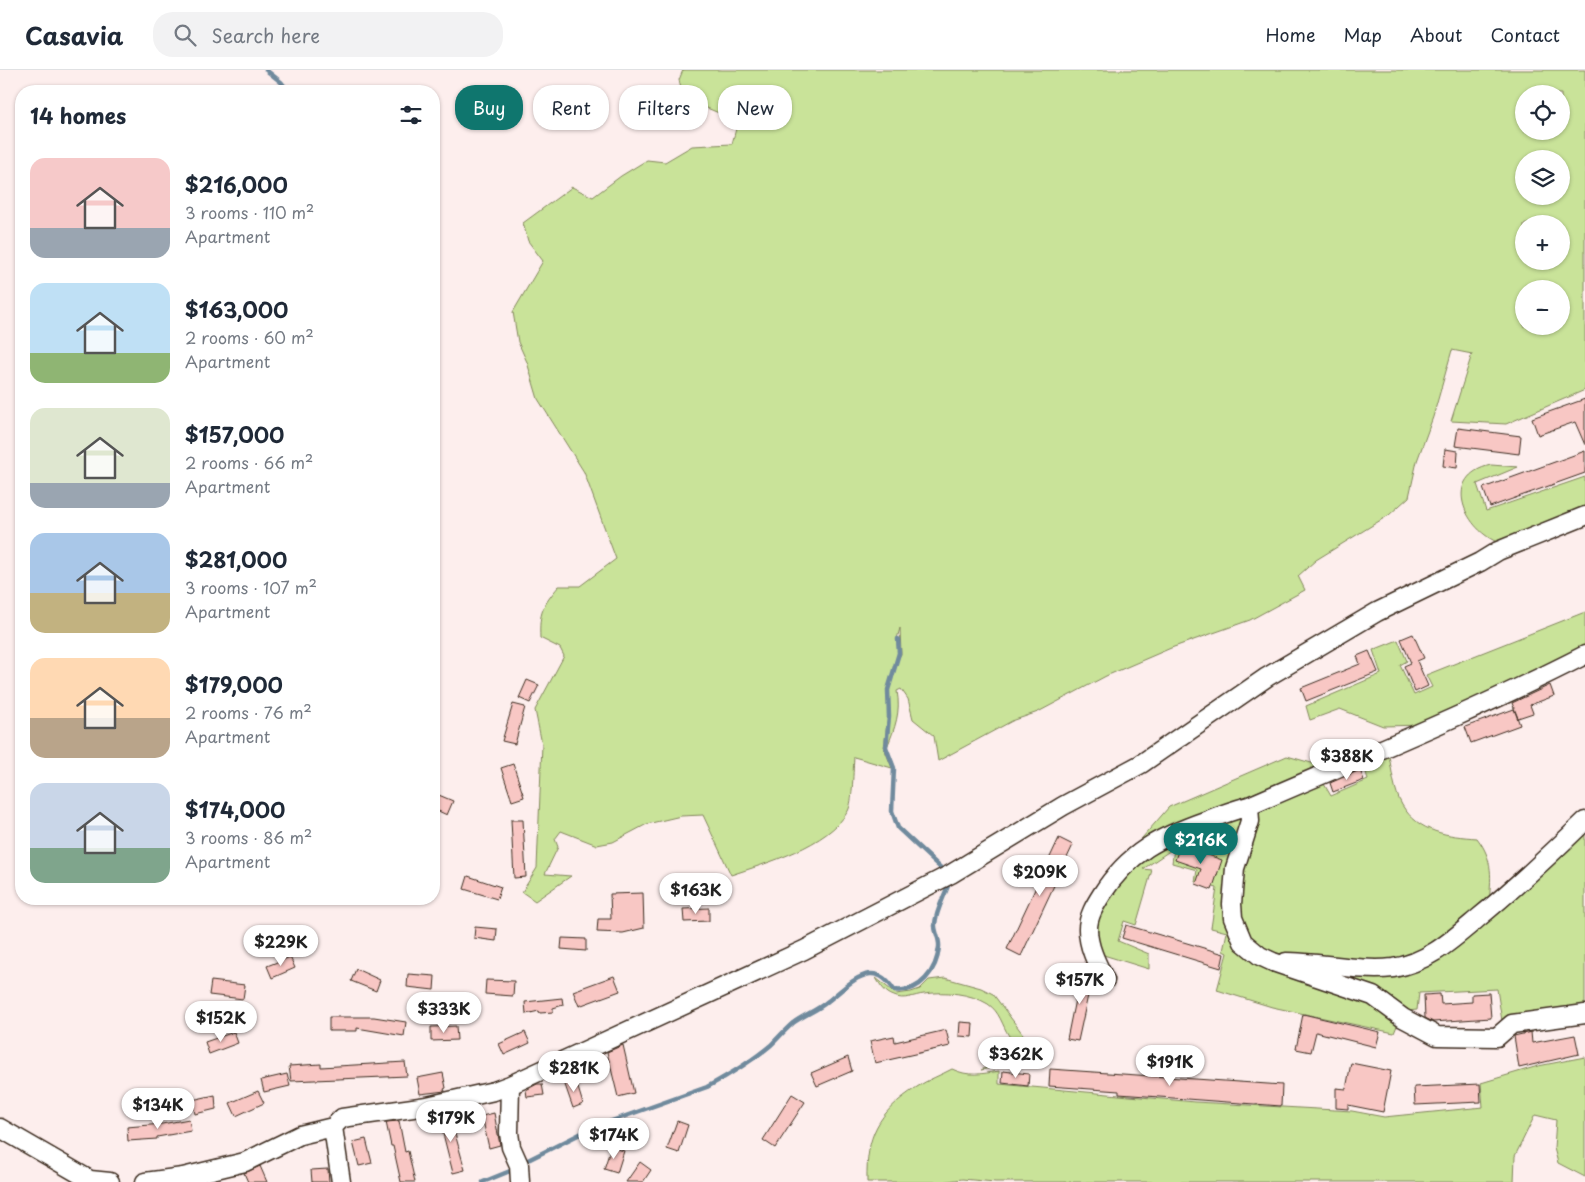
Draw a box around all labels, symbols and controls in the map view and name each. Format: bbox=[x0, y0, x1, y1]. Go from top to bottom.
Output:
search box bbox=[153, 12, 503, 57]
text: Casavia bbox=[25, 17, 123, 53]
icon: search bbox=[171, 21, 199, 49]
text: Search here bbox=[211, 21, 320, 49]
text: Home bbox=[1265, 21, 1315, 48]
text: Map bbox=[1343, 21, 1382, 48]
text: About bbox=[1410, 21, 1462, 48]
text: Contact bbox=[1490, 21, 1560, 48]
chip: Buy bbox=[455, 85, 523, 130]
chip: Rent bbox=[533, 85, 609, 130]
chip: Filters bbox=[619, 85, 708, 130]
chip: New bbox=[718, 85, 792, 130]
map controls bbox=[1515, 85, 1570, 335]
button: locate bbox=[1515, 85, 1570, 140]
text: 14 homes bbox=[30, 99, 126, 131]
icon: filters bbox=[397, 101, 425, 129]
button: layers bbox=[1515, 150, 1570, 205]
text: $216,000 bbox=[185, 168, 288, 200]
icon: home bbox=[70, 178, 130, 238]
text: 3 rooms · 110 m² bbox=[185, 200, 314, 224]
button: + bbox=[1515, 215, 1570, 270]
text: Apartment bbox=[185, 224, 270, 248]
button: − bbox=[1515, 280, 1570, 335]
text: $163,000 bbox=[185, 293, 288, 325]
icon: home bbox=[70, 303, 130, 363]
text: 2 rooms · 60 m² bbox=[185, 325, 314, 349]
text: Apartment bbox=[185, 349, 270, 373]
text: $157,000 bbox=[185, 418, 284, 450]
icon: home bbox=[70, 428, 130, 488]
text: 2 rooms · 66 m² bbox=[185, 450, 313, 474]
text: Apartment bbox=[185, 474, 270, 498]
text: $281,000 bbox=[185, 543, 287, 575]
icon: home bbox=[70, 553, 130, 613]
text: 3 rooms · 107 m² bbox=[185, 575, 317, 599]
text: Apartment bbox=[185, 599, 270, 623]
text: $179,000 bbox=[185, 668, 283, 700]
icon: home bbox=[70, 678, 130, 738]
text: 2 rooms · 76 m² bbox=[185, 700, 312, 724]
text: Apartment bbox=[185, 724, 270, 748]
pin: $388K bbox=[1312, 738, 1382, 781]
text: $388K bbox=[1321, 743, 1373, 767]
text: $174,000 bbox=[185, 793, 285, 825]
icon: home bbox=[70, 803, 130, 863]
pin: $216K bbox=[1166, 822, 1236, 865]
text: 3 rooms · 86 m² bbox=[185, 825, 312, 849]
text: $216K bbox=[1175, 827, 1227, 851]
text: Apartment bbox=[185, 849, 270, 873]
pin: $209K bbox=[1005, 854, 1075, 897]
text: $209K bbox=[1013, 859, 1067, 883]
pin: $163K bbox=[661, 872, 731, 915]
text: $163K bbox=[670, 877, 722, 901]
pin: $229K bbox=[246, 924, 316, 967]
text: $229K bbox=[254, 929, 308, 953]
pin: $157K bbox=[1045, 962, 1115, 1005]
text: $157K bbox=[1056, 967, 1104, 991]
pin: $333K bbox=[409, 992, 479, 1034]
text: $333K bbox=[417, 996, 471, 1020]
pin: $152K bbox=[186, 1000, 256, 1043]
text: $152K bbox=[196, 1005, 246, 1029]
pin: $362K bbox=[981, 1036, 1051, 1079]
text: $362K bbox=[989, 1041, 1043, 1065]
pin: $191K bbox=[1135, 1044, 1205, 1087]
text: $191K bbox=[1147, 1049, 1193, 1073]
pin: $281K bbox=[539, 1050, 609, 1093]
text: $281K bbox=[549, 1055, 599, 1079]
pin: $134K bbox=[123, 1088, 193, 1130]
text: $134K bbox=[133, 1092, 184, 1116]
pin: $179K bbox=[416, 1100, 486, 1143]
text: $179K bbox=[427, 1105, 475, 1129]
pin: $174K bbox=[579, 1118, 649, 1160]
text: $174K bbox=[589, 1122, 639, 1146]

